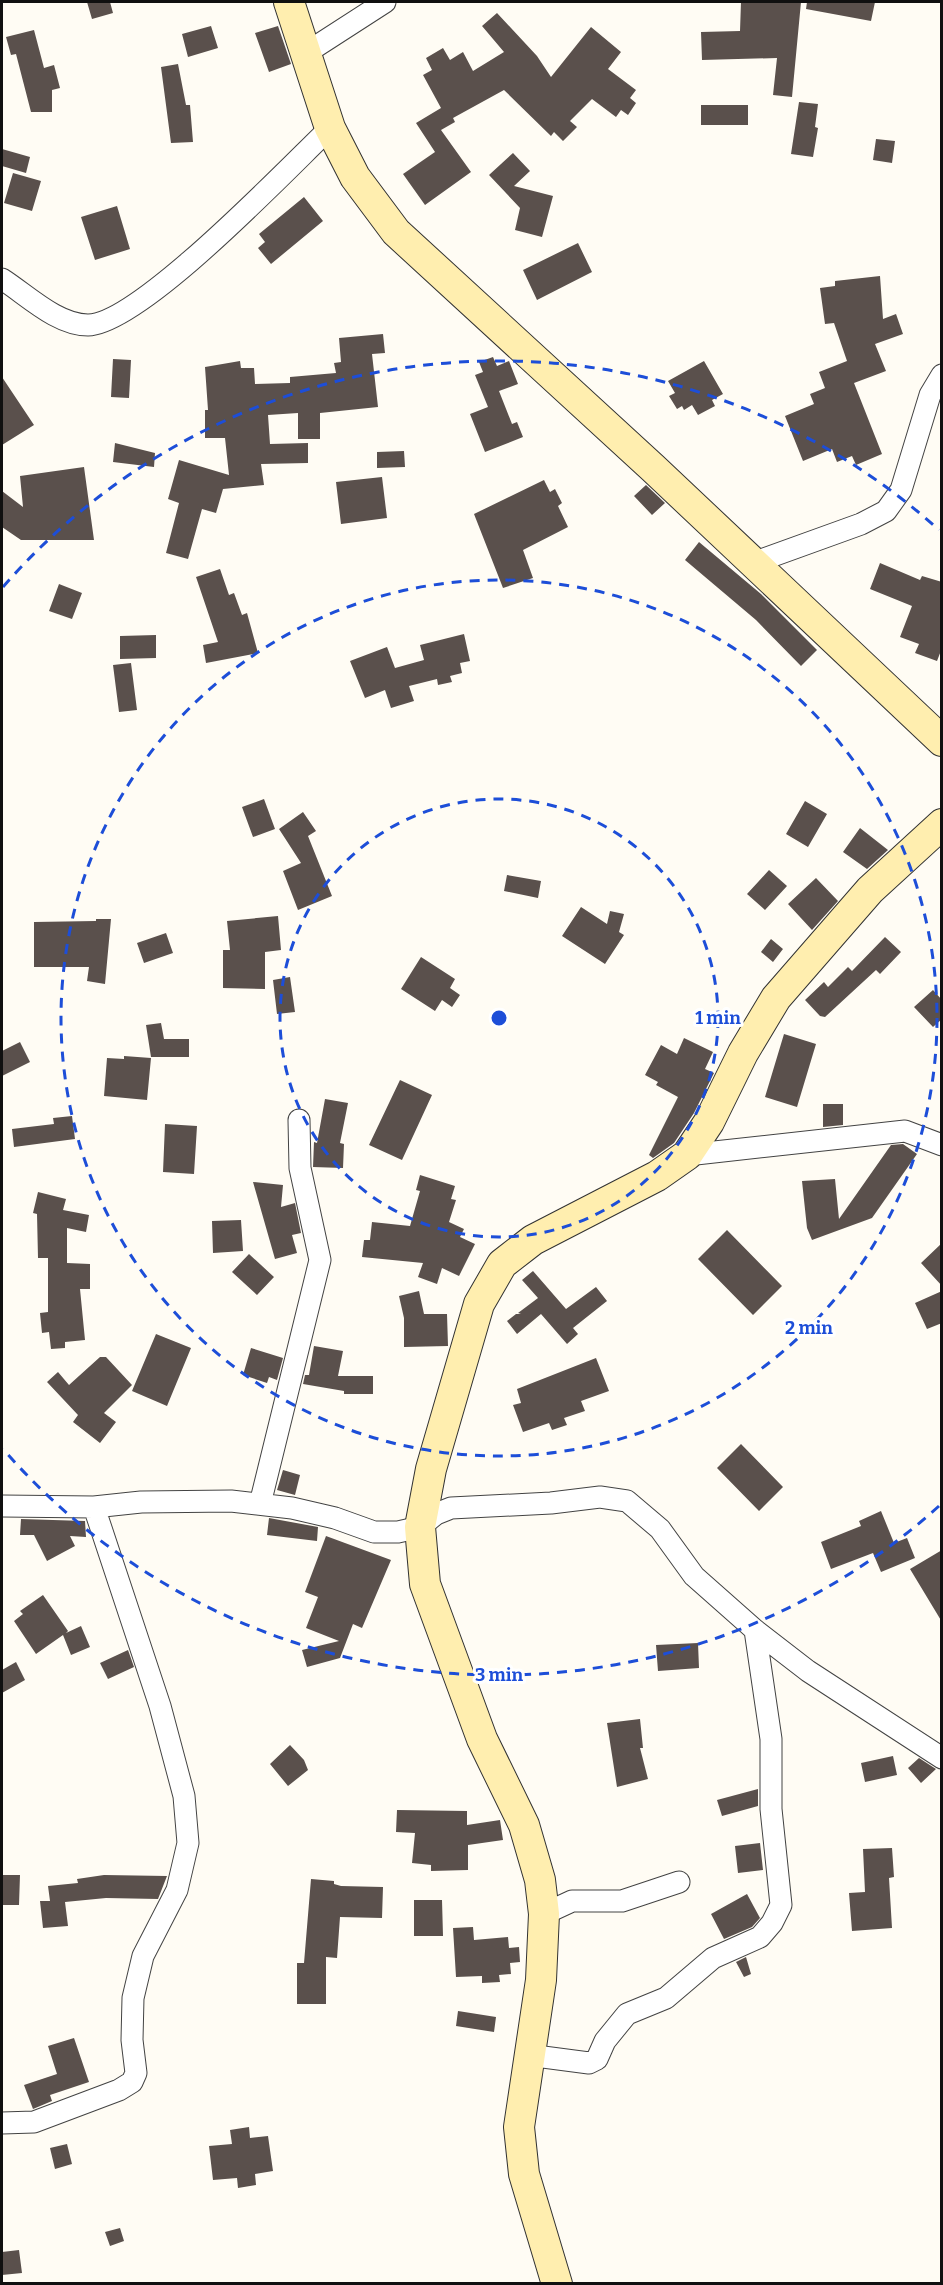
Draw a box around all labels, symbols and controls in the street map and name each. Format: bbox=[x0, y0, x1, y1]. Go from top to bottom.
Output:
text: 1 min bbox=[695, 1007, 741, 1029]
centre of rings bbox=[489, 1008, 509, 1028]
text: 2 min bbox=[785, 1317, 833, 1339]
text: 3 min bbox=[475, 1664, 523, 1686]

